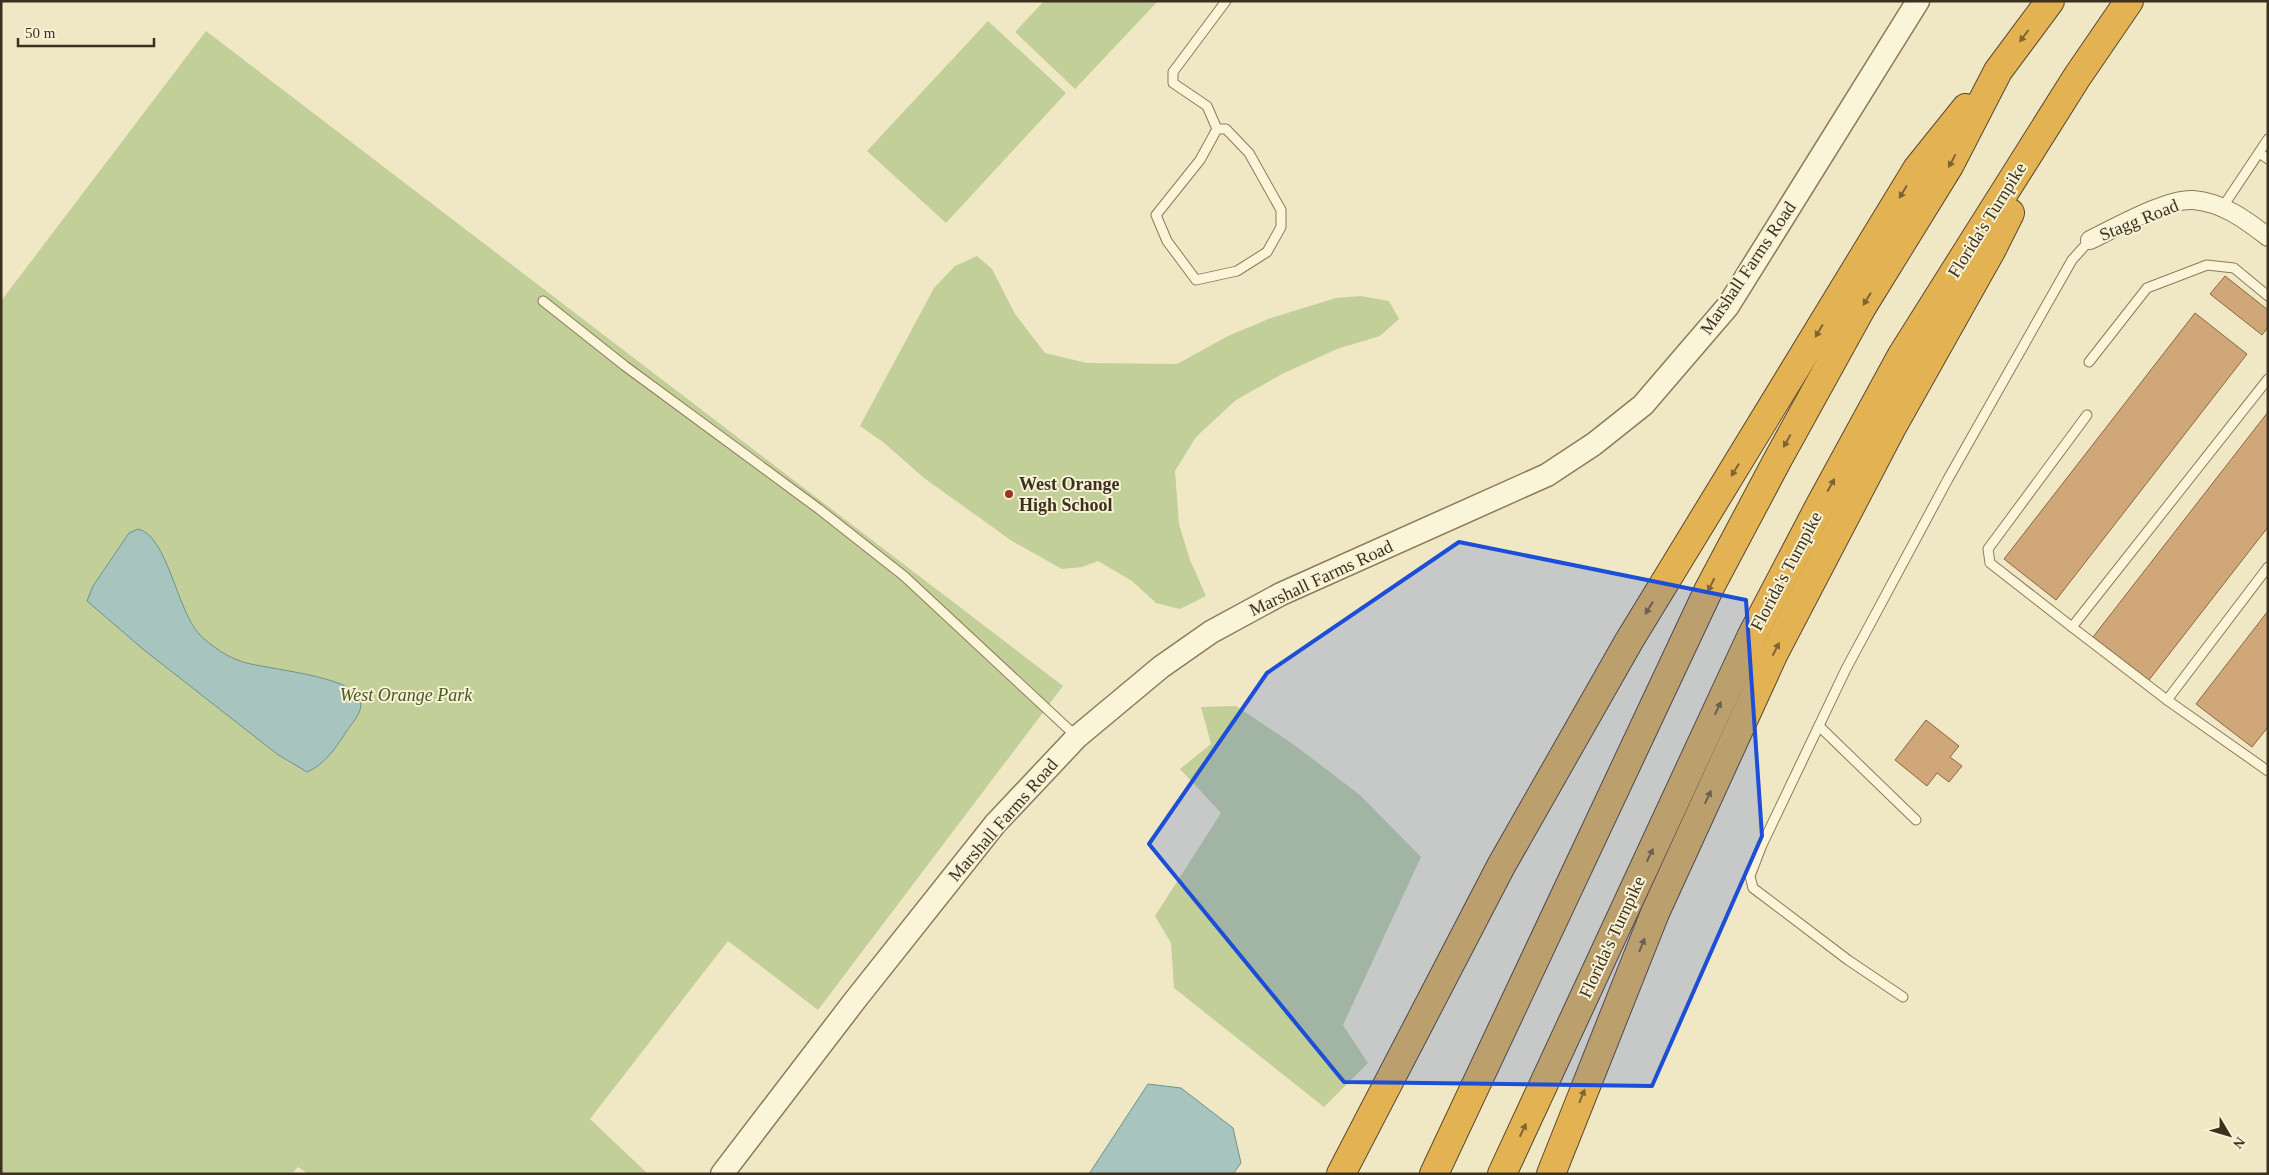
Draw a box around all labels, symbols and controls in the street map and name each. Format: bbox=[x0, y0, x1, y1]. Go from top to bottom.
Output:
scale bar bbox=[18, 15, 154, 47]
text: 50 m bbox=[25, 25, 56, 41]
one-way arrow bbox=[2019, 29, 2029, 43]
one-way arrow bbox=[1948, 154, 1956, 168]
street label: Florida's Turnpike bbox=[1944, 159, 2030, 281]
one-way arrow bbox=[1899, 185, 1908, 198]
street label: Stagg Road bbox=[2097, 195, 2181, 245]
street label: Marshall Farms Road bbox=[1696, 198, 1800, 338]
one-way arrow bbox=[1862, 293, 1871, 306]
one-way arrow bbox=[1815, 324, 1824, 337]
one-way arrow bbox=[1783, 435, 1792, 448]
one-way arrow bbox=[1730, 463, 1739, 476]
place label: West Orange High School bbox=[1019, 474, 1120, 515]
one-way arrow bbox=[1827, 477, 1835, 492]
marker: West Orange High School bbox=[1003, 488, 1015, 500]
street label: Florida's Turnpike bbox=[1746, 508, 1826, 634]
street label: Marshall Farms Road bbox=[1246, 536, 1396, 620]
one-way arrow bbox=[1707, 578, 1715, 592]
one-way arrow bbox=[1645, 601, 1654, 614]
one-way arrow bbox=[1772, 642, 1780, 656]
park label: West Orange Park bbox=[340, 685, 473, 705]
one-way arrow bbox=[1715, 701, 1723, 715]
street label: Marshall Farms Road bbox=[944, 755, 1062, 885]
one-way arrow bbox=[1704, 790, 1712, 804]
one-way arrow bbox=[1646, 848, 1654, 862]
street label: Florida's Turnpike bbox=[1575, 873, 1649, 1001]
one-way arrow bbox=[1638, 937, 1646, 952]
one-way arrow bbox=[1578, 1088, 1586, 1103]
north arrow bbox=[2204, 1110, 2254, 1160]
one-way arrow bbox=[1518, 1122, 1527, 1137]
text: N bbox=[2230, 1134, 2248, 1151]

